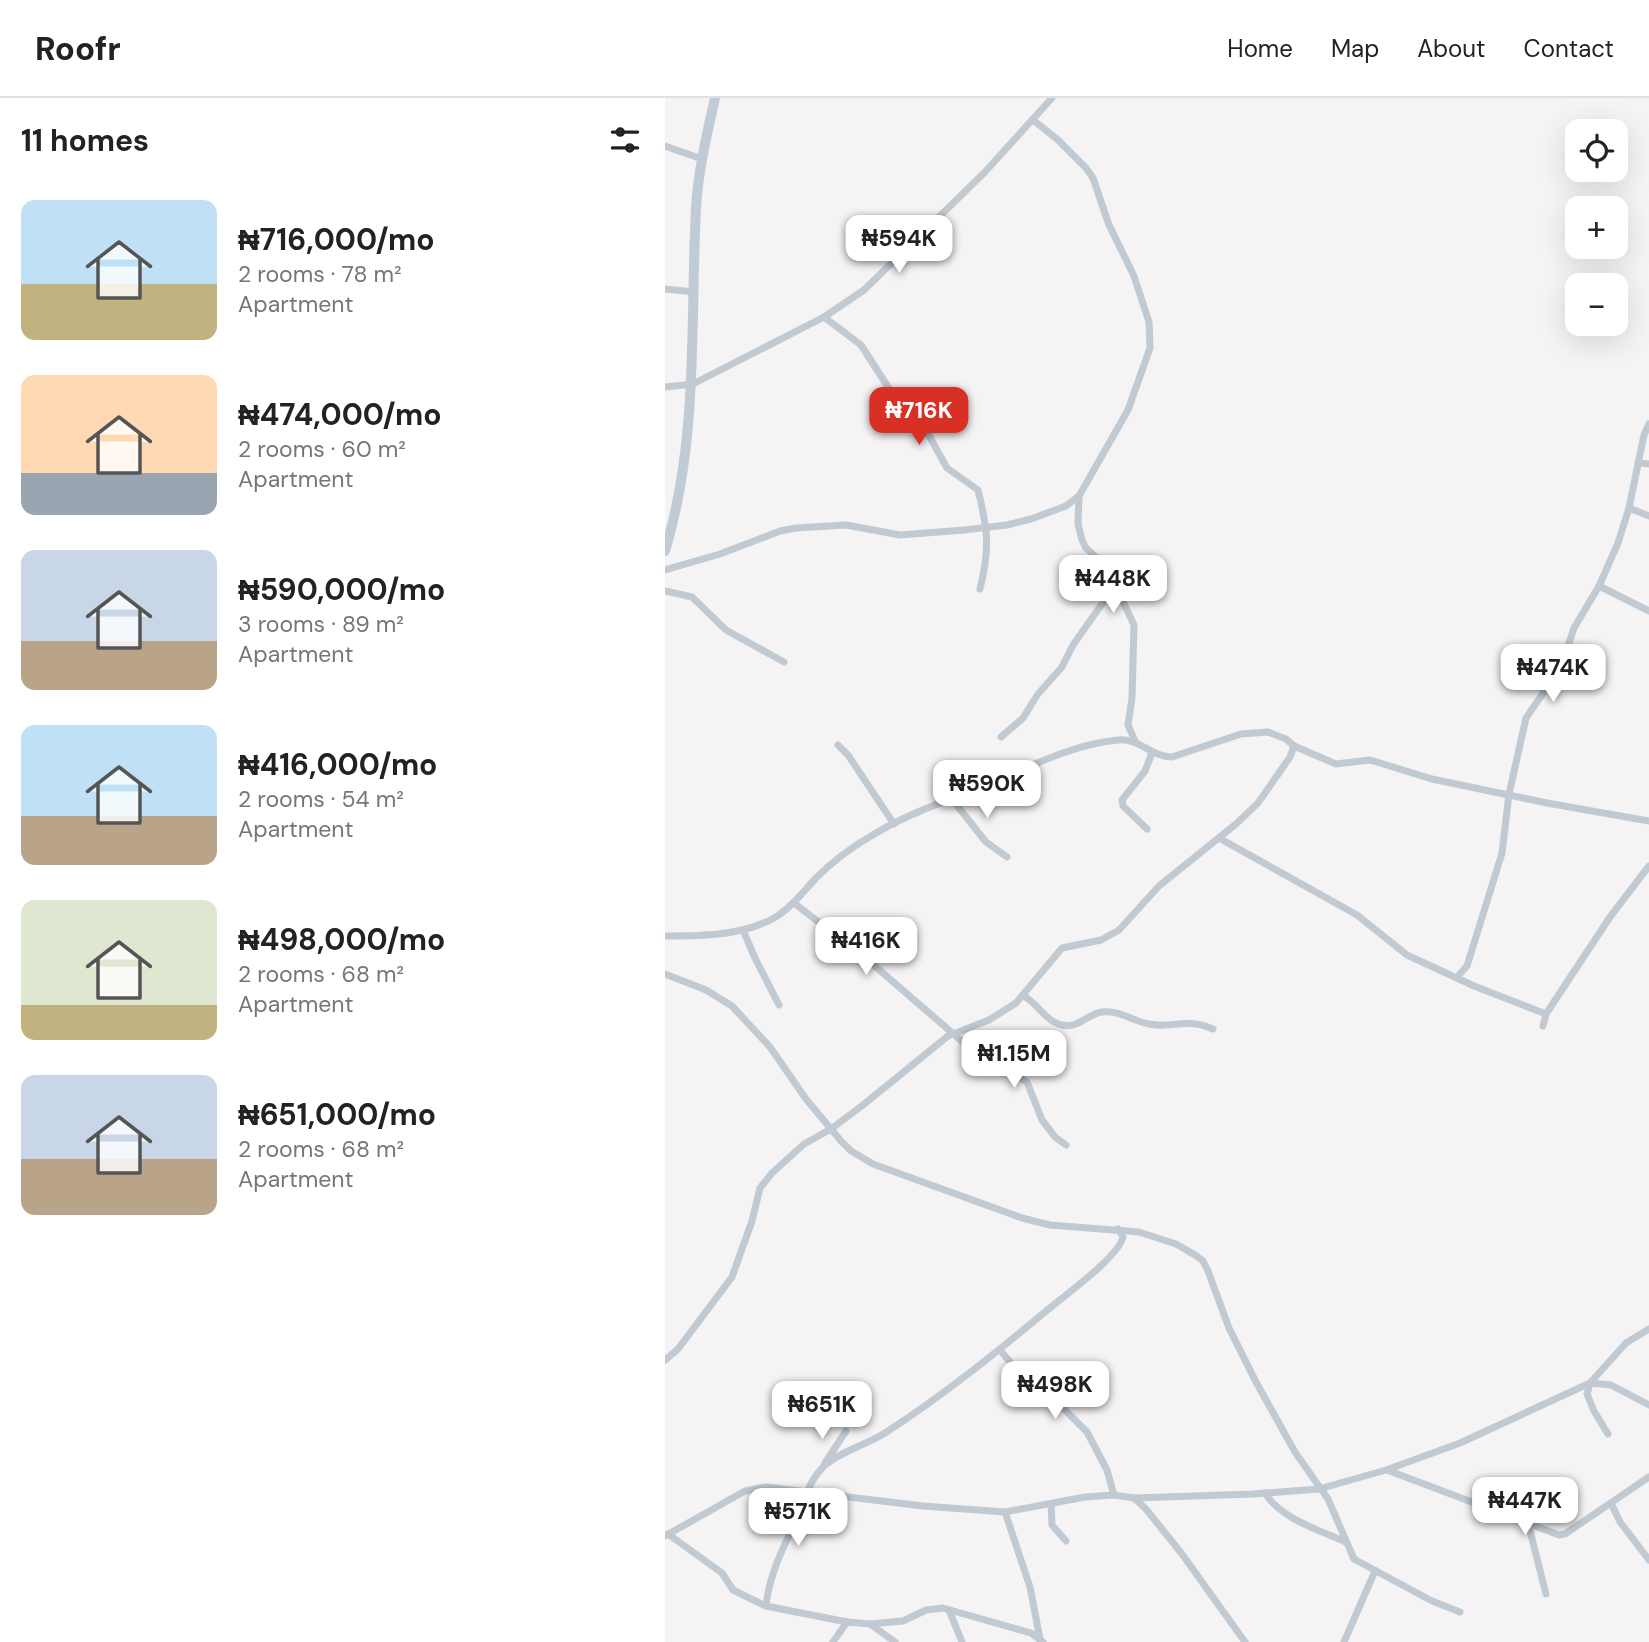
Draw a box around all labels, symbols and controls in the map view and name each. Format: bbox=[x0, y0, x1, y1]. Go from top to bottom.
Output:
text: Roofr bbox=[35, 27, 121, 70]
text: Home bbox=[1227, 33, 1293, 64]
text: Map bbox=[1331, 33, 1379, 64]
text: About bbox=[1417, 33, 1486, 64]
text: Contact bbox=[1524, 33, 1614, 64]
map controls bbox=[1565, 119, 1628, 336]
button: locate bbox=[1565, 119, 1628, 182]
text: 11 homes bbox=[21, 121, 149, 160]
icon: filters bbox=[606, 121, 644, 159]
button: + bbox=[1565, 196, 1628, 259]
pin: ₦594K bbox=[850, 216, 948, 275]
text: ₦716,000/mo bbox=[238, 220, 435, 259]
text: ₦594K bbox=[862, 223, 936, 253]
icon: home bbox=[77, 228, 161, 312]
text: 2 rooms · 78 m² bbox=[238, 259, 402, 289]
button: − bbox=[1565, 273, 1628, 336]
text: Apartment bbox=[238, 289, 353, 319]
pin: ₦716K bbox=[870, 388, 968, 447]
text: ₦474,000/mo bbox=[238, 395, 441, 434]
text: ₦716K bbox=[885, 395, 953, 425]
icon: home bbox=[77, 403, 161, 487]
text: 2 rooms · 60 m² bbox=[238, 434, 406, 464]
text: Apartment bbox=[238, 464, 353, 494]
pin: ₦448K bbox=[1064, 556, 1162, 615]
text: ₦448K bbox=[1075, 563, 1151, 593]
text: ₦590,000/mo bbox=[238, 570, 445, 609]
icon: home bbox=[77, 578, 161, 662]
text: 3 rooms · 89 m² bbox=[238, 609, 404, 639]
text: Apartment bbox=[238, 639, 353, 669]
pin: ₦474K bbox=[1504, 644, 1602, 704]
text: ₦474K bbox=[1517, 652, 1589, 682]
text: ₦416,000/mo bbox=[238, 745, 437, 784]
icon: home bbox=[77, 753, 161, 837]
pin: ₦590K bbox=[938, 760, 1036, 820]
text: ₦590K bbox=[949, 768, 1025, 798]
text: 2 rooms · 54 m² bbox=[238, 784, 404, 814]
text: Apartment bbox=[238, 814, 353, 844]
pin: ₦416K bbox=[817, 918, 915, 977]
text: ₦498,000/mo bbox=[238, 920, 445, 959]
text: ₦416K bbox=[831, 925, 901, 955]
icon: home bbox=[77, 928, 161, 1012]
text: 2 rooms · 68 m² bbox=[238, 959, 404, 989]
text: Apartment bbox=[238, 989, 353, 1019]
pin: ₦1.15M bbox=[957, 1030, 1071, 1090]
text: ₦1.15M bbox=[977, 1038, 1051, 1068]
text: ₦651,000/mo bbox=[238, 1095, 436, 1134]
icon: home bbox=[77, 1103, 161, 1187]
text: 2 rooms · 68 m² bbox=[238, 1134, 404, 1164]
text: Apartment bbox=[238, 1164, 353, 1194]
pin: ₦498K bbox=[1006, 1362, 1104, 1421]
text: ₦498K bbox=[1017, 1369, 1093, 1399]
pin: ₦651K bbox=[773, 1382, 871, 1441]
text: ₦651K bbox=[788, 1389, 856, 1419]
pin: ₦447K bbox=[1476, 1478, 1574, 1537]
text: ₦447K bbox=[1488, 1485, 1562, 1515]
pin: ₦571K bbox=[749, 1488, 847, 1548]
text: ₦571K bbox=[765, 1496, 831, 1526]

